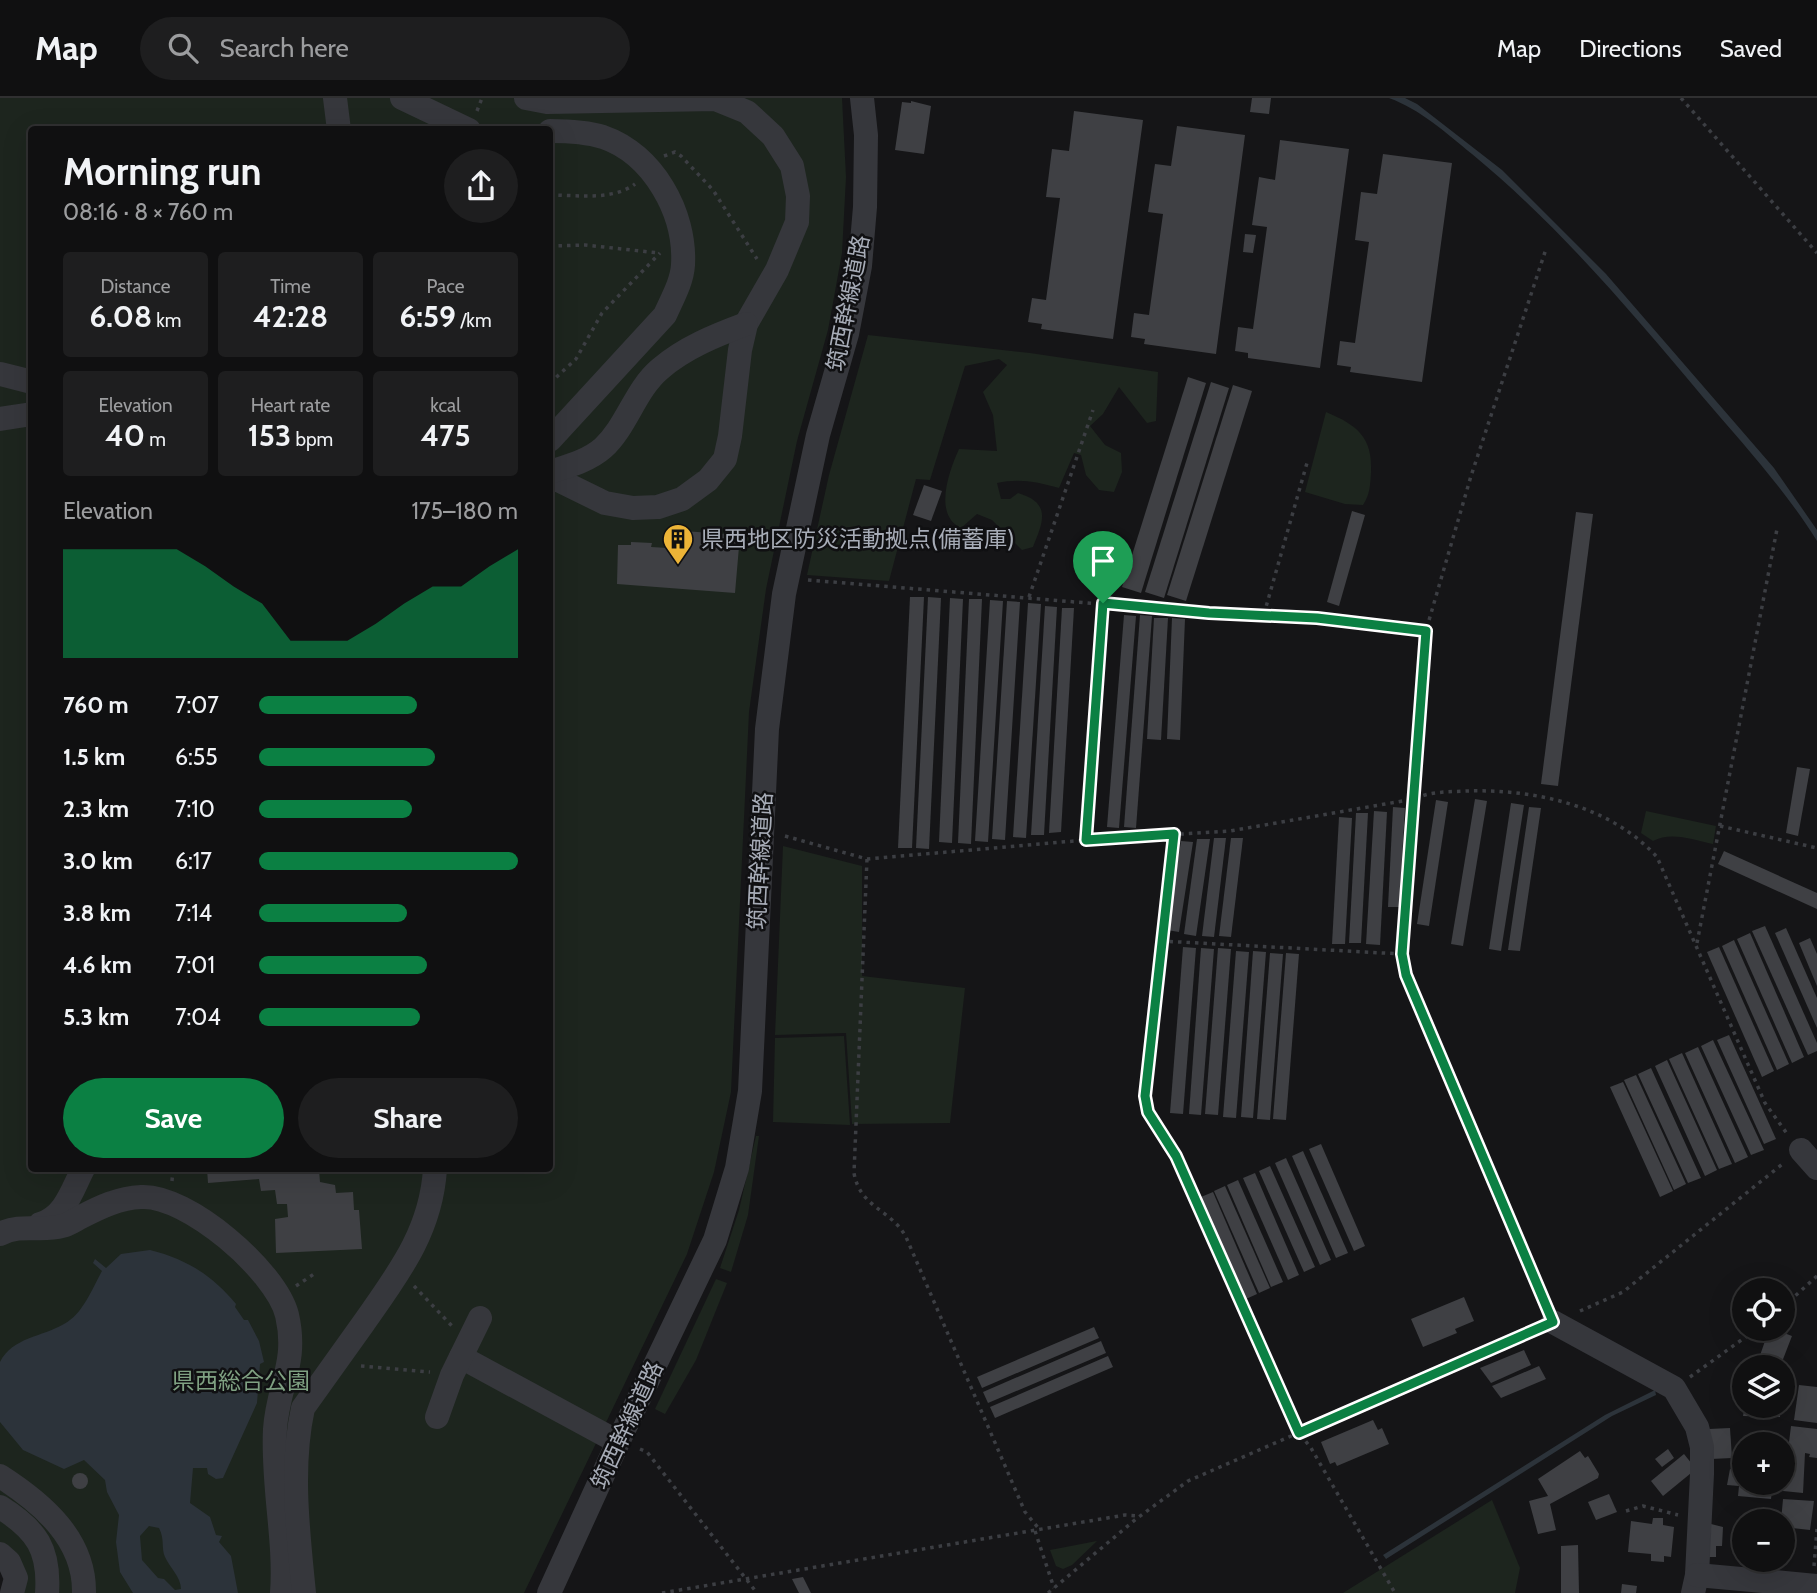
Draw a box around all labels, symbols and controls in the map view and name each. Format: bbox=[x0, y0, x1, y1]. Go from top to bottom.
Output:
search box bbox=[140, 17, 630, 80]
text: Map bbox=[35, 28, 98, 68]
icon: search bbox=[164, 29, 202, 67]
text: Search here bbox=[220, 32, 349, 64]
text: Map bbox=[1497, 34, 1541, 63]
text: Directions bbox=[1579, 34, 1682, 63]
text: Saved bbox=[1720, 34, 1782, 63]
text: Morning run bbox=[63, 148, 262, 195]
button: share bbox=[444, 149, 518, 223]
text: 08:16 · 8 × 760 m bbox=[63, 198, 233, 226]
street label: 筑西幹線道路 bbox=[821, 233, 875, 373]
text: Distance bbox=[101, 275, 170, 298]
text: Time bbox=[270, 275, 311, 298]
text: Pace bbox=[427, 275, 464, 298]
text: 6.08 bbox=[89, 298, 152, 335]
text: 42:28 bbox=[253, 298, 328, 335]
text: 6:59 bbox=[399, 298, 456, 335]
text: km bbox=[152, 309, 182, 332]
text: /km bbox=[456, 309, 492, 332]
text: Elevation bbox=[98, 394, 173, 417]
text: Heart rate bbox=[251, 394, 330, 417]
text: kcal bbox=[430, 394, 461, 417]
text: 40 bbox=[105, 417, 145, 454]
text: 153 bbox=[248, 417, 291, 454]
text: 475 bbox=[420, 417, 471, 454]
text: m bbox=[145, 428, 166, 451]
text: bpm bbox=[291, 428, 333, 451]
text: Elevation bbox=[63, 497, 153, 525]
text: 175–180 m bbox=[411, 497, 518, 525]
building icon: 県西地区防災活動拠点(備蓄庫) bbox=[661, 522, 695, 566]
place label: 県西地区防災活動拠点(備蓄庫) bbox=[701, 525, 1014, 553]
pin bbox=[1073, 531, 1133, 603]
icon: arrive bbox=[1084, 542, 1122, 580]
text: 760 m bbox=[63, 691, 129, 719]
text: 7:07 bbox=[175, 691, 219, 719]
text: 1.5 km bbox=[63, 743, 125, 771]
text: 6:55 bbox=[175, 743, 218, 771]
street label: 筑西幹線道路 bbox=[742, 791, 778, 931]
text: 2.3 km bbox=[63, 795, 129, 823]
text: 7:10 bbox=[175, 795, 215, 823]
text: 3.0 km bbox=[63, 847, 133, 875]
text: 6:17 bbox=[175, 847, 212, 875]
text: 3.8 km bbox=[63, 899, 131, 927]
text: 7:14 bbox=[175, 899, 212, 927]
text: 4.6 km bbox=[63, 951, 132, 979]
text: 7:01 bbox=[175, 951, 215, 979]
text: 5.3 km bbox=[63, 1003, 129, 1031]
text: 7:04 bbox=[175, 1003, 221, 1031]
button: Save bbox=[63, 1078, 284, 1158]
button: Share bbox=[298, 1078, 518, 1158]
map controls bbox=[1732, 1278, 1795, 1572]
button: locate bbox=[1732, 1278, 1795, 1341]
button: layers bbox=[1732, 1355, 1795, 1418]
street label: 筑西幹線道路 bbox=[585, 1357, 669, 1493]
park label: 県西総合公園 bbox=[172, 1367, 310, 1395]
button: + bbox=[1732, 1432, 1795, 1495]
button: − bbox=[1732, 1509, 1795, 1572]

